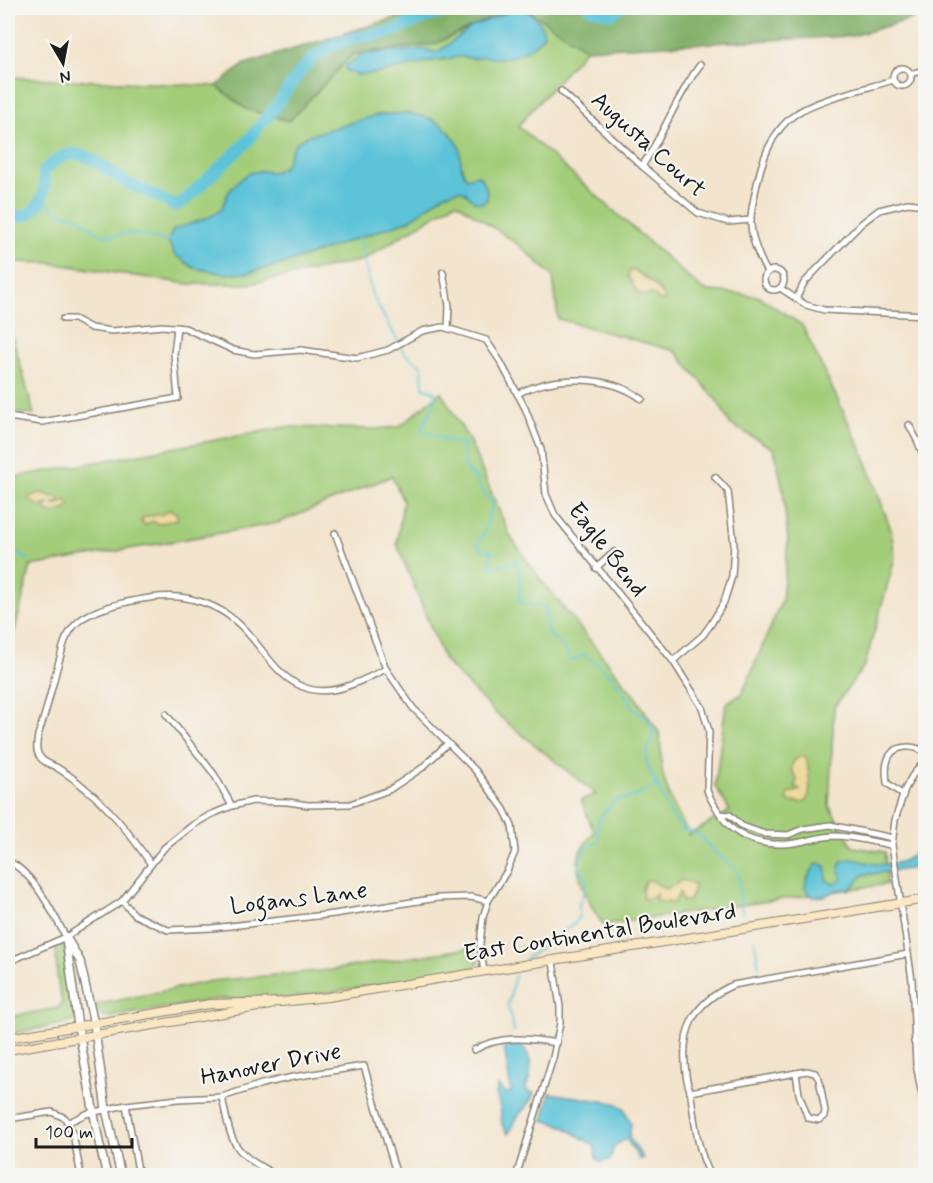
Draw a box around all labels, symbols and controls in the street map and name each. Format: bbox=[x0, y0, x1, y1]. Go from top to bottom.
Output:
north arrow bbox=[33, 33, 93, 93]
text: N bbox=[58, 65, 72, 88]
street label: Augusta Court bbox=[584, 85, 712, 205]
street label: Eagle Bend bbox=[560, 496, 654, 604]
street label: Logans Lane bbox=[229, 875, 370, 926]
street label: East Continental Boulevard bbox=[461, 896, 739, 970]
street label: Hanover Drive bbox=[198, 1036, 344, 1094]
scale bar bbox=[36, 1111, 132, 1149]
text: 100 m bbox=[45, 1121, 93, 1145]

